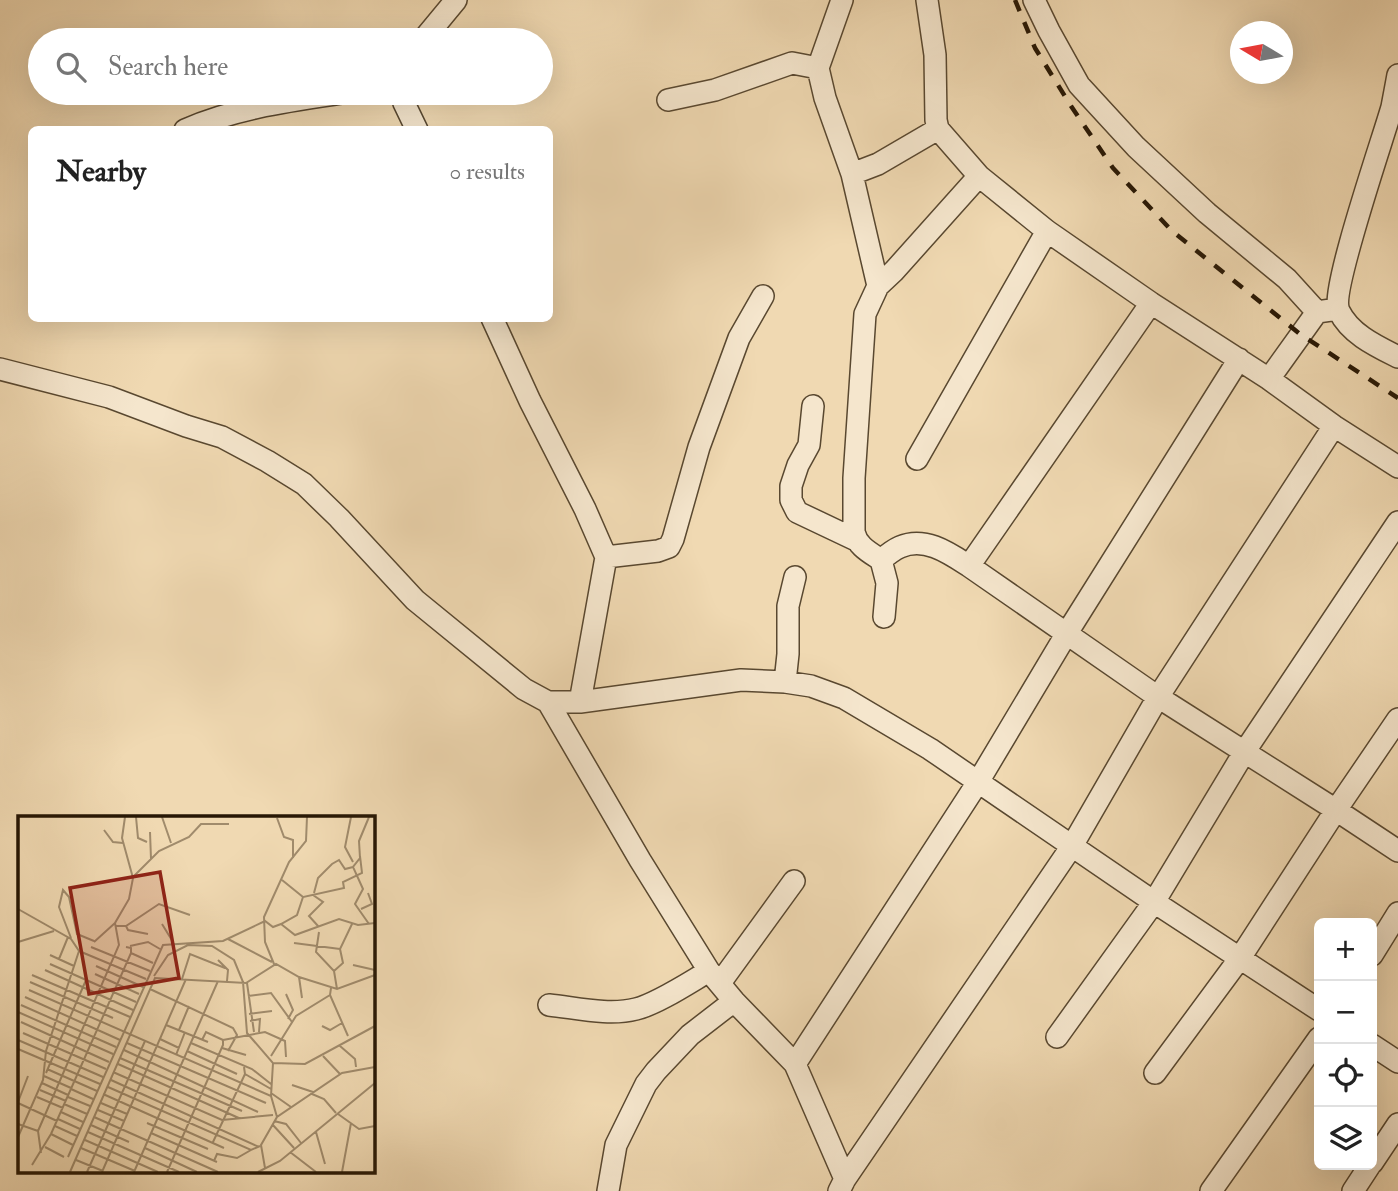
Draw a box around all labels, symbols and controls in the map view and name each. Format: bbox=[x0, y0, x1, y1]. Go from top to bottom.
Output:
north arrow bbox=[1230, 21, 1293, 84]
search box bbox=[28, 28, 553, 105]
icon: search bbox=[52, 48, 90, 86]
text: Search here bbox=[108, 51, 228, 83]
text: Nearby bbox=[56, 153, 146, 190]
text: 0 results bbox=[449, 157, 525, 186]
inset map bbox=[18, 816, 374, 1174]
map controls bbox=[1314, 918, 1377, 1170]
button: + bbox=[1314, 918, 1377, 981]
button: − bbox=[1314, 981, 1377, 1044]
button: locate bbox=[1314, 1044, 1377, 1107]
button: layers bbox=[1314, 1107, 1377, 1170]

